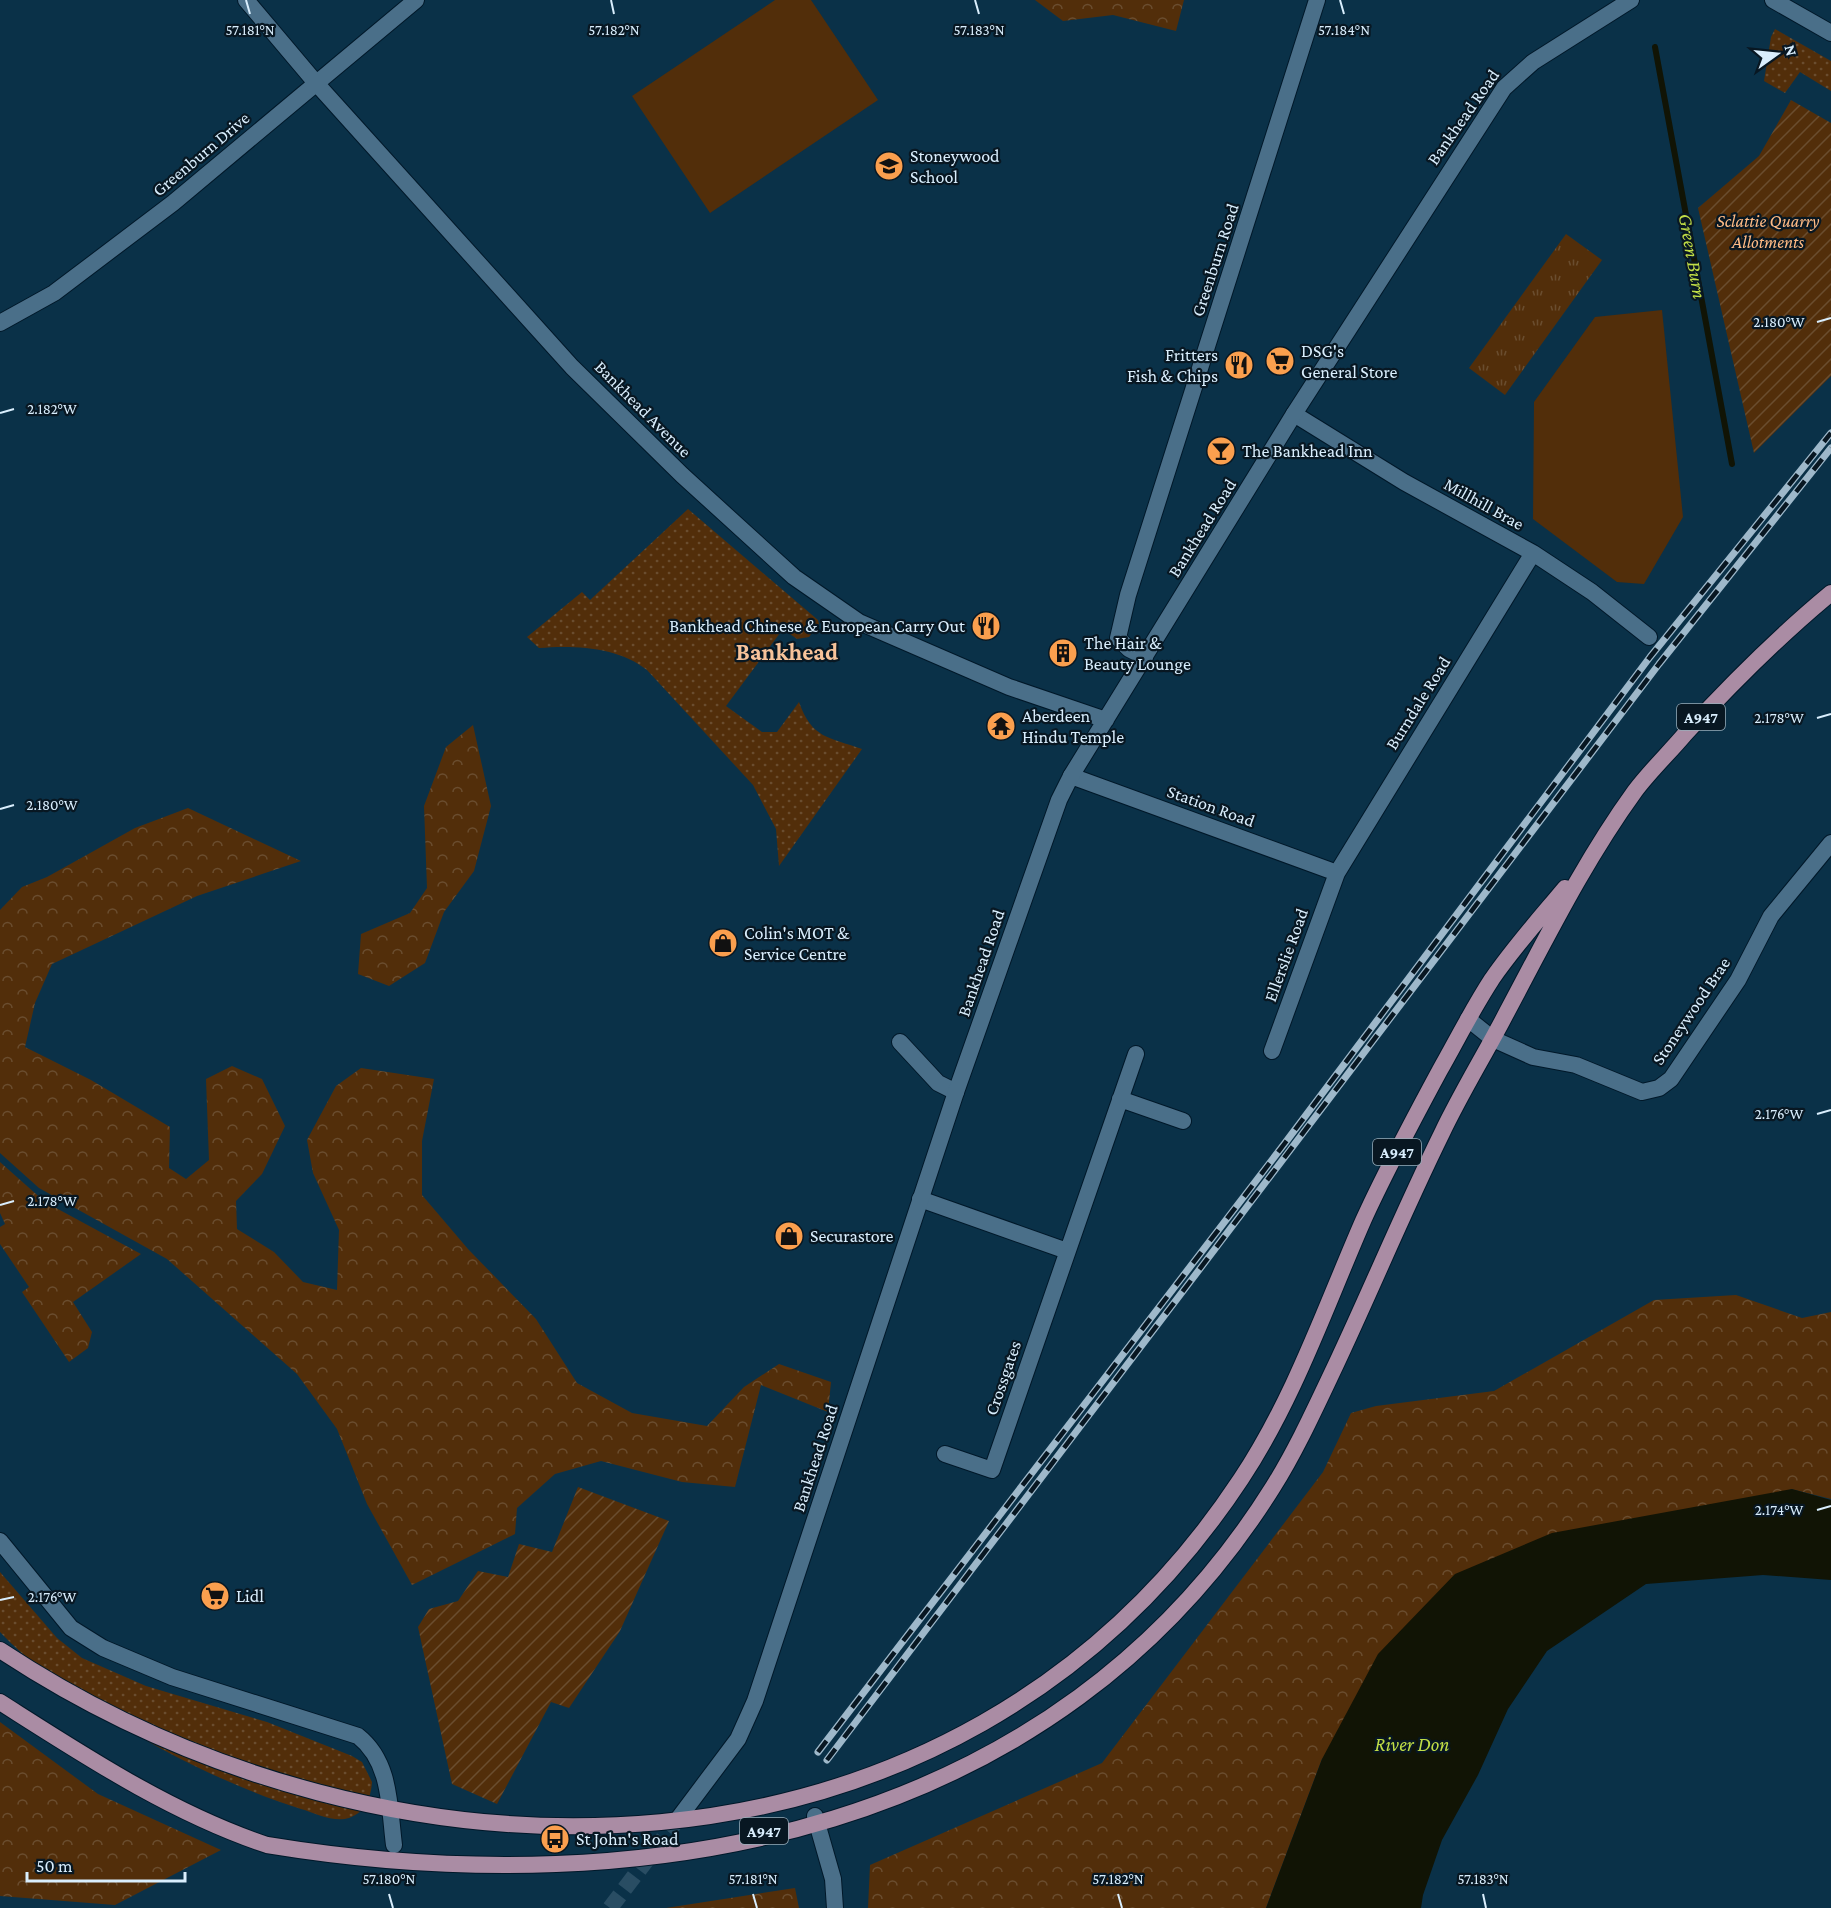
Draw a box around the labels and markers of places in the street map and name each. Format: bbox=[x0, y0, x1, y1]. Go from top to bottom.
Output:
place label: Stoneywood School bbox=[910, 146, 1000, 187]
school or university icon: Stoneywood School bbox=[873, 150, 905, 182]
place label: DSG's General Store bbox=[1301, 341, 1398, 382]
place label: Fritters Fish & Chips bbox=[1127, 345, 1218, 386]
supermarket icon: DSG's General Store bbox=[1264, 345, 1296, 377]
restaurant icon: Fritters Fish & Chips bbox=[1223, 349, 1255, 381]
bar icon: The Bankhead Inn bbox=[1205, 435, 1237, 467]
place label: The Bankhead Inn bbox=[1242, 441, 1373, 461]
restaurant icon: Bankhead Chinese & European Carry Out bbox=[970, 610, 1002, 642]
place label: Bankhead Chinese & European Carry Out bbox=[669, 616, 966, 636]
place label: The Hair & Beauty Lounge bbox=[1084, 633, 1191, 674]
building icon: The Hair & Beauty Lounge bbox=[1047, 637, 1079, 669]
place label: Aberdeen Hindu Temple bbox=[1022, 706, 1124, 747]
temple icon: Aberdeen Hindu Temple bbox=[985, 710, 1017, 742]
place label: Colin's MOT & Service Centre bbox=[744, 923, 850, 964]
shop icon: Colin's MOT & Service Centre bbox=[707, 927, 739, 959]
shop icon: Securastore bbox=[773, 1220, 805, 1252]
place label: Securastore bbox=[810, 1226, 894, 1246]
supermarket icon: Lidl bbox=[199, 1580, 231, 1612]
place label: Lidl bbox=[236, 1586, 264, 1606]
bus stop icon: St John's Road bbox=[539, 1823, 571, 1855]
place label: St John's Road bbox=[576, 1829, 679, 1849]

